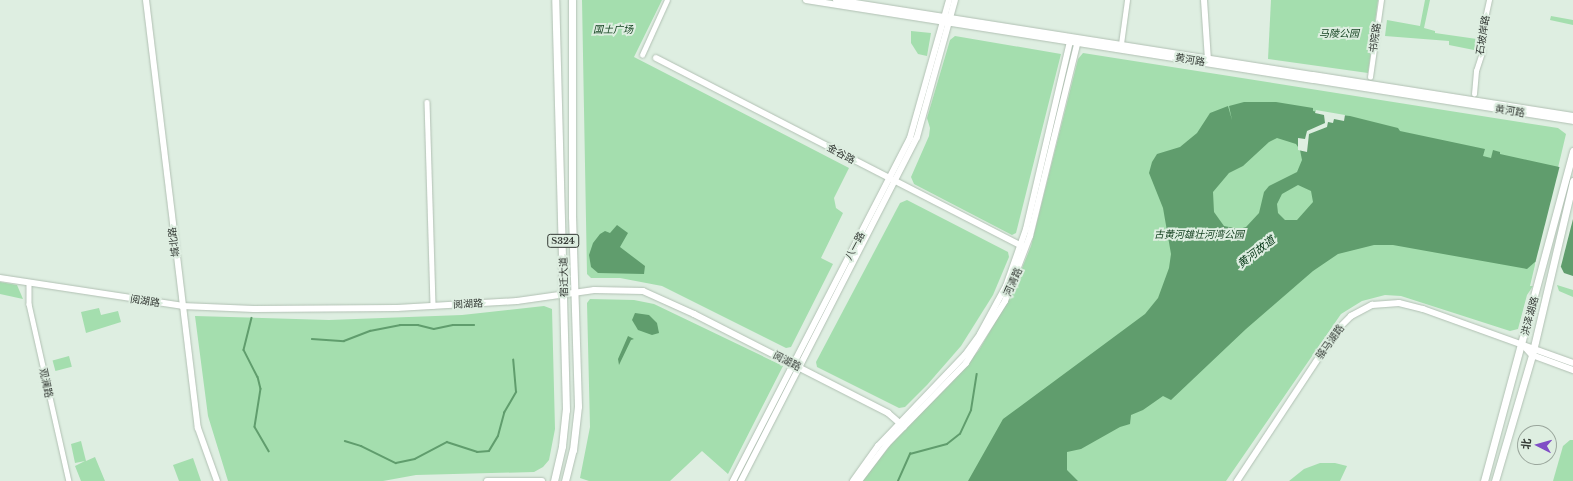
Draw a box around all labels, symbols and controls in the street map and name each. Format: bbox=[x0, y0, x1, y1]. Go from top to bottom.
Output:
street label: 石坡岸路 bbox=[1474, 14, 1492, 56]
street label: 书院路 bbox=[1367, 22, 1383, 54]
park label: 国土广场 bbox=[593, 24, 633, 36]
park label: 马陵公园 bbox=[1319, 28, 1359, 40]
street label: 黄河路 bbox=[1174, 52, 1206, 68]
street label: 黄河路 bbox=[1494, 103, 1526, 119]
street label: 金谷路 bbox=[825, 142, 857, 166]
street label: 城北路 bbox=[166, 226, 182, 258]
park label: 古黄河雄壮河湾公园 bbox=[1154, 229, 1244, 241]
street label: 八一路 bbox=[843, 230, 867, 262]
water label: 黄河故道 bbox=[1235, 233, 1277, 271]
road number: S324 bbox=[547, 234, 579, 248]
street label: 宿迁大道 bbox=[558, 257, 570, 297]
street label: 河清路 bbox=[1001, 266, 1025, 298]
street label: 阅湖路 bbox=[129, 293, 161, 309]
street label: 洪泽湖路 bbox=[1519, 295, 1541, 337]
street label: 阅湖路 bbox=[453, 297, 483, 311]
street label: 骆马湖路 bbox=[1313, 322, 1347, 362]
street label: 阅湖路 bbox=[771, 349, 803, 373]
street label: 观澜路 bbox=[37, 367, 55, 399]
north arrow bbox=[1517, 425, 1557, 465]
text: 北 bbox=[1519, 438, 1534, 450]

